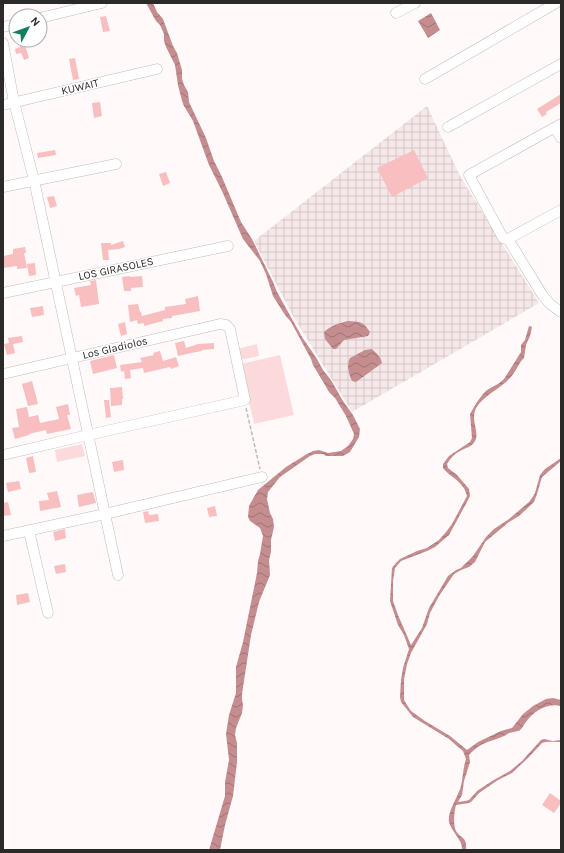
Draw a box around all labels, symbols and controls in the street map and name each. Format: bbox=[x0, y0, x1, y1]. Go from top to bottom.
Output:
north arrow bbox=[8, 8, 48, 48]
text: N bbox=[28, 15, 43, 29]
street label: KUWAIT bbox=[60, 76, 101, 98]
street label: LOS GIRASOLES bbox=[77, 255, 155, 283]
street label: Los Gladiolos bbox=[81, 334, 149, 362]

